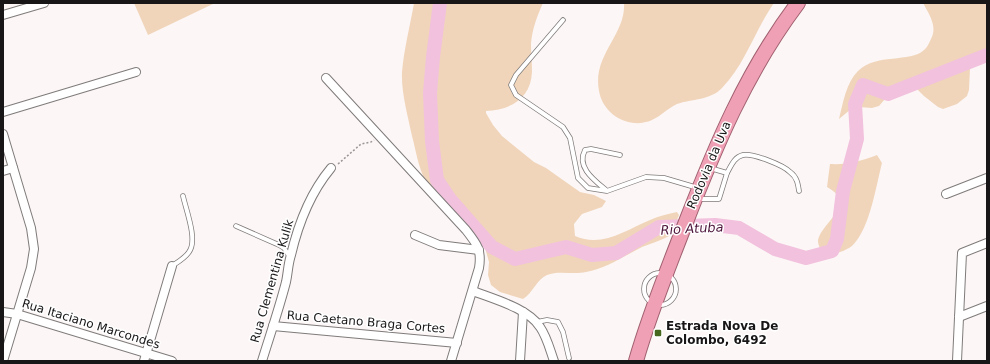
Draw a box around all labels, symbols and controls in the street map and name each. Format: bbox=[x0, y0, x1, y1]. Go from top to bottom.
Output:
street label: Rodovia da Uva bbox=[684, 119, 734, 211]
street label: Rua Clementina Kulik bbox=[248, 218, 296, 344]
water label: Rio Atuba bbox=[660, 219, 724, 238]
street label: Rua Itaciano Marcondes bbox=[20, 296, 162, 352]
street label: Rua Caetano Braga Cortes bbox=[286, 308, 446, 336]
place label: Estrada Nova De Colombo, 6492 bbox=[666, 319, 778, 347]
marker: Estrada Nova De Colombo, 6492 bbox=[653, 328, 663, 338]

